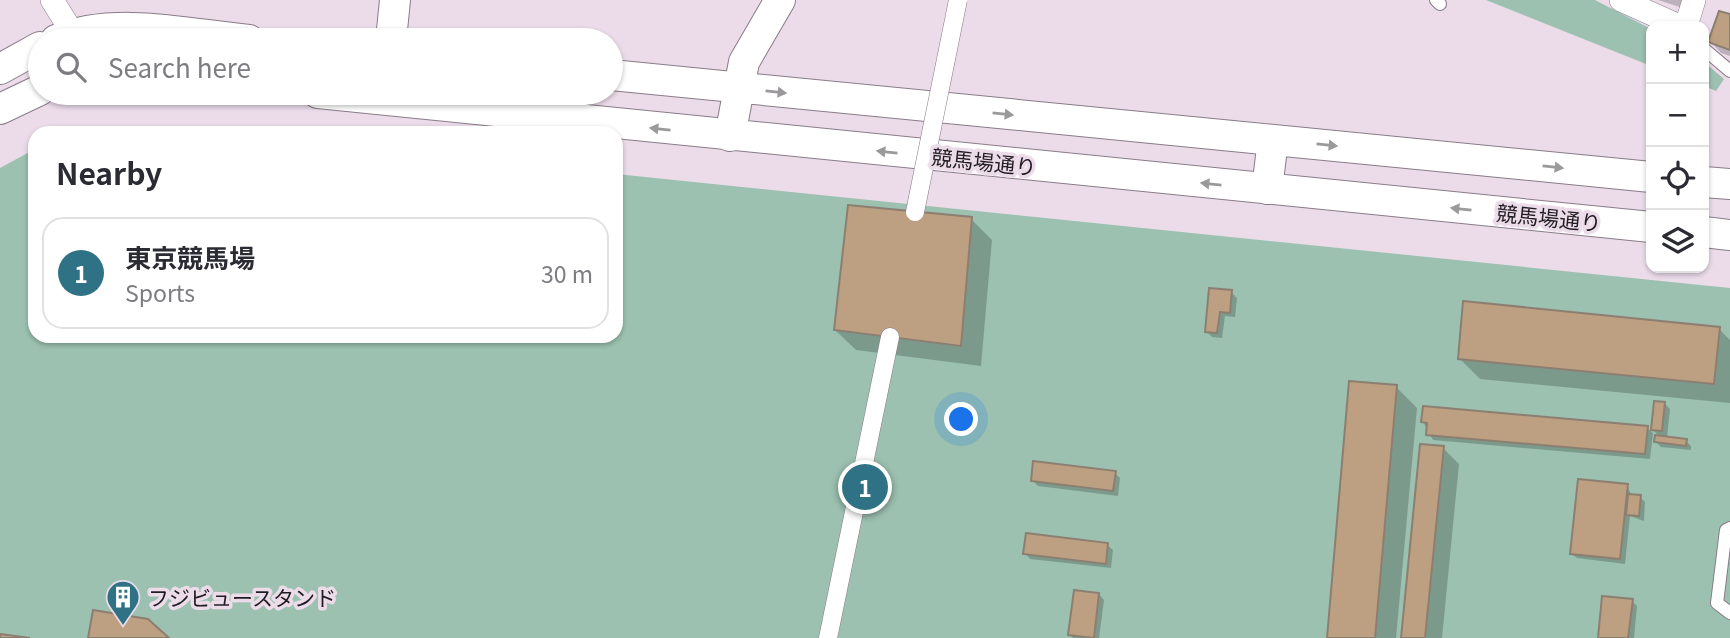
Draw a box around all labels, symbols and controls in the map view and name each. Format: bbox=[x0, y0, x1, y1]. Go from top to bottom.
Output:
map controls bbox=[1646, 21, 1709, 273]
button: + bbox=[1646, 21, 1709, 84]
search box bbox=[28, 28, 623, 105]
icon: search bbox=[52, 48, 90, 86]
text: Search here bbox=[108, 48, 251, 85]
button: − bbox=[1646, 84, 1709, 147]
one-way arrow bbox=[765, 87, 787, 98]
one-way arrow bbox=[992, 108, 1014, 119]
one-way arrow bbox=[649, 124, 671, 135]
one-way arrow bbox=[1316, 140, 1338, 151]
street label: 競馬場通り bbox=[930, 141, 1038, 181]
one-way arrow bbox=[876, 146, 898, 157]
button: locate bbox=[1646, 147, 1709, 210]
text: Nearby bbox=[56, 150, 162, 194]
one-way arrow bbox=[1542, 162, 1564, 173]
one-way arrow bbox=[1199, 178, 1221, 189]
street label: 競馬場通り bbox=[1495, 197, 1603, 237]
one-way arrow bbox=[1450, 203, 1472, 214]
button: layers bbox=[1646, 210, 1709, 273]
text: 東京競馬場 bbox=[125, 238, 255, 275]
text: 1 bbox=[74, 256, 88, 290]
text: 30 m bbox=[541, 256, 593, 290]
text: Sports bbox=[125, 275, 195, 309]
your location bbox=[944, 402, 978, 436]
pin: 1 bbox=[842, 461, 888, 513]
building icon: フジビュースタンド bbox=[104, 578, 142, 627]
place label: フジビュースタンド bbox=[148, 582, 336, 612]

